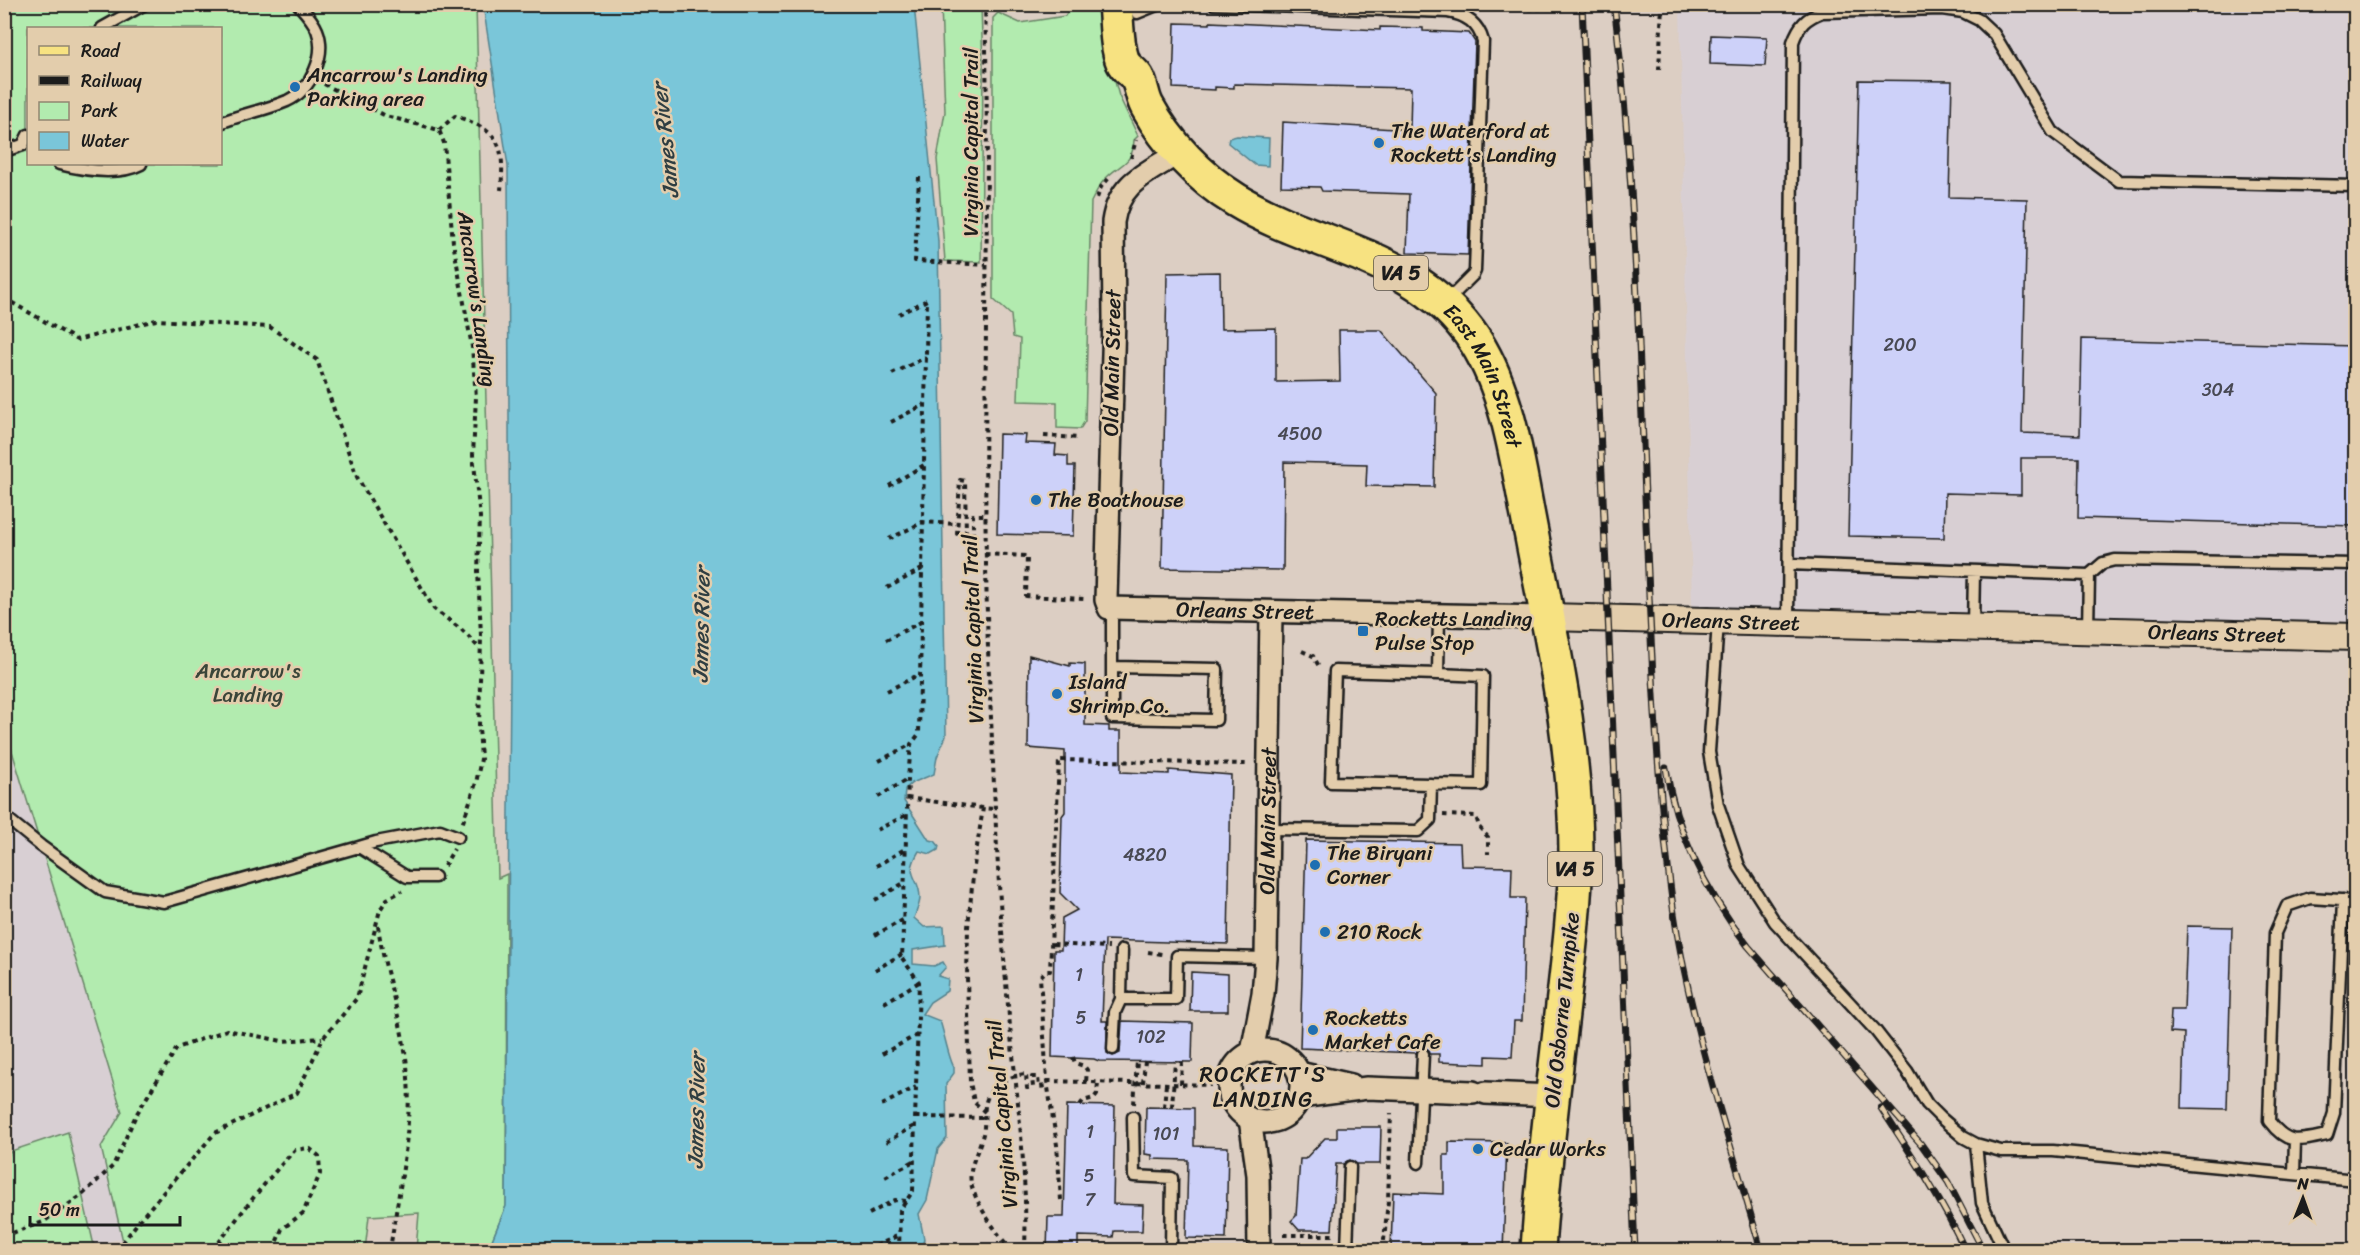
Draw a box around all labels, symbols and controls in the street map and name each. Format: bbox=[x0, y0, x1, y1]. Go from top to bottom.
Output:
legend bbox=[27, 27, 222, 165]
text: Road bbox=[81, 35, 121, 67]
street label: Virginia Capital Trail bbox=[952, 47, 990, 236]
place label: Ancarrow's Landing Parking area bbox=[306, 56, 488, 118]
text: Railway bbox=[81, 65, 143, 97]
water label: James River bbox=[639, 78, 690, 200]
marker: Ancarrow's Landing Parking area bbox=[288, 80, 302, 94]
text: Park bbox=[81, 95, 118, 127]
place label: The Waterford at Rockett's Landing bbox=[1391, 112, 1557, 174]
text: Water bbox=[81, 125, 130, 157]
marker: The Waterford at Rockett's Landing bbox=[1372, 136, 1386, 150]
street label: Ancarrow’s Landing bbox=[446, 208, 508, 390]
road number: VA 5 bbox=[1374, 256, 1428, 290]
street label: Old Main Street bbox=[1092, 288, 1132, 437]
street label: East Main Street bbox=[1434, 294, 1534, 453]
house number: 200 bbox=[1883, 329, 1917, 361]
house number: 304 bbox=[2202, 374, 2234, 406]
house number: 4500 bbox=[1278, 418, 1323, 450]
place label: The Boathouse bbox=[1048, 481, 1184, 519]
marker: The Boathouse bbox=[1029, 493, 1043, 507]
street label: Virginia Capital Trail bbox=[951, 533, 995, 724]
water label: James River bbox=[680, 563, 722, 683]
street label: Orleans Street bbox=[1176, 590, 1314, 631]
place label: Rocketts Landing Pulse Stop bbox=[1375, 600, 1533, 662]
street label: Orleans Street bbox=[1662, 601, 1800, 642]
street label: Orleans Street bbox=[2147, 613, 2286, 654]
marker: Rocketts Landing Pulse Stop bbox=[1356, 624, 1370, 638]
park label: Ancarrow's Landing bbox=[195, 652, 301, 714]
place label: Island Shrimp Co. bbox=[1068, 663, 1170, 725]
marker: Island Shrimp Co. bbox=[1050, 687, 1064, 701]
street label: Old Main Street bbox=[1248, 746, 1288, 895]
place label: The Biryani Corner bbox=[1327, 834, 1433, 896]
house number: 4820 bbox=[1123, 839, 1167, 871]
road number: VA 5 bbox=[1548, 852, 1602, 886]
marker: The Biryani Corner bbox=[1308, 858, 1322, 872]
street label: Old Osborne Turnpike bbox=[1533, 910, 1591, 1110]
place label: 210 Rock bbox=[1337, 913, 1422, 951]
marker: 210 Rock bbox=[1318, 925, 1332, 939]
house number: 1 bbox=[1075, 959, 1083, 991]
place label: Rocketts Market Cafe bbox=[1325, 999, 1441, 1061]
house number: 5 bbox=[1076, 1002, 1087, 1034]
street label: Virginia Capital Trail bbox=[975, 1017, 1029, 1210]
house number: 102 bbox=[1136, 1021, 1166, 1053]
marker: Rocketts Market Cafe bbox=[1306, 1023, 1320, 1037]
water label: James River bbox=[675, 1049, 717, 1169]
district label: ROCKETT'S LANDING bbox=[1200, 1055, 1326, 1119]
house number: 1 bbox=[1086, 1116, 1094, 1148]
house number: 101 bbox=[1153, 1118, 1180, 1150]
place label: Cedar Works bbox=[1490, 1130, 1606, 1168]
marker: Cedar Works bbox=[1471, 1142, 1485, 1156]
house number: 5 bbox=[1084, 1160, 1095, 1192]
north arrow bbox=[2273, 1168, 2333, 1228]
text: N bbox=[2296, 1169, 2310, 1198]
house number: 7 bbox=[1085, 1184, 1097, 1216]
scale bar bbox=[30, 1189, 180, 1227]
text: 50 m bbox=[39, 1194, 80, 1226]

